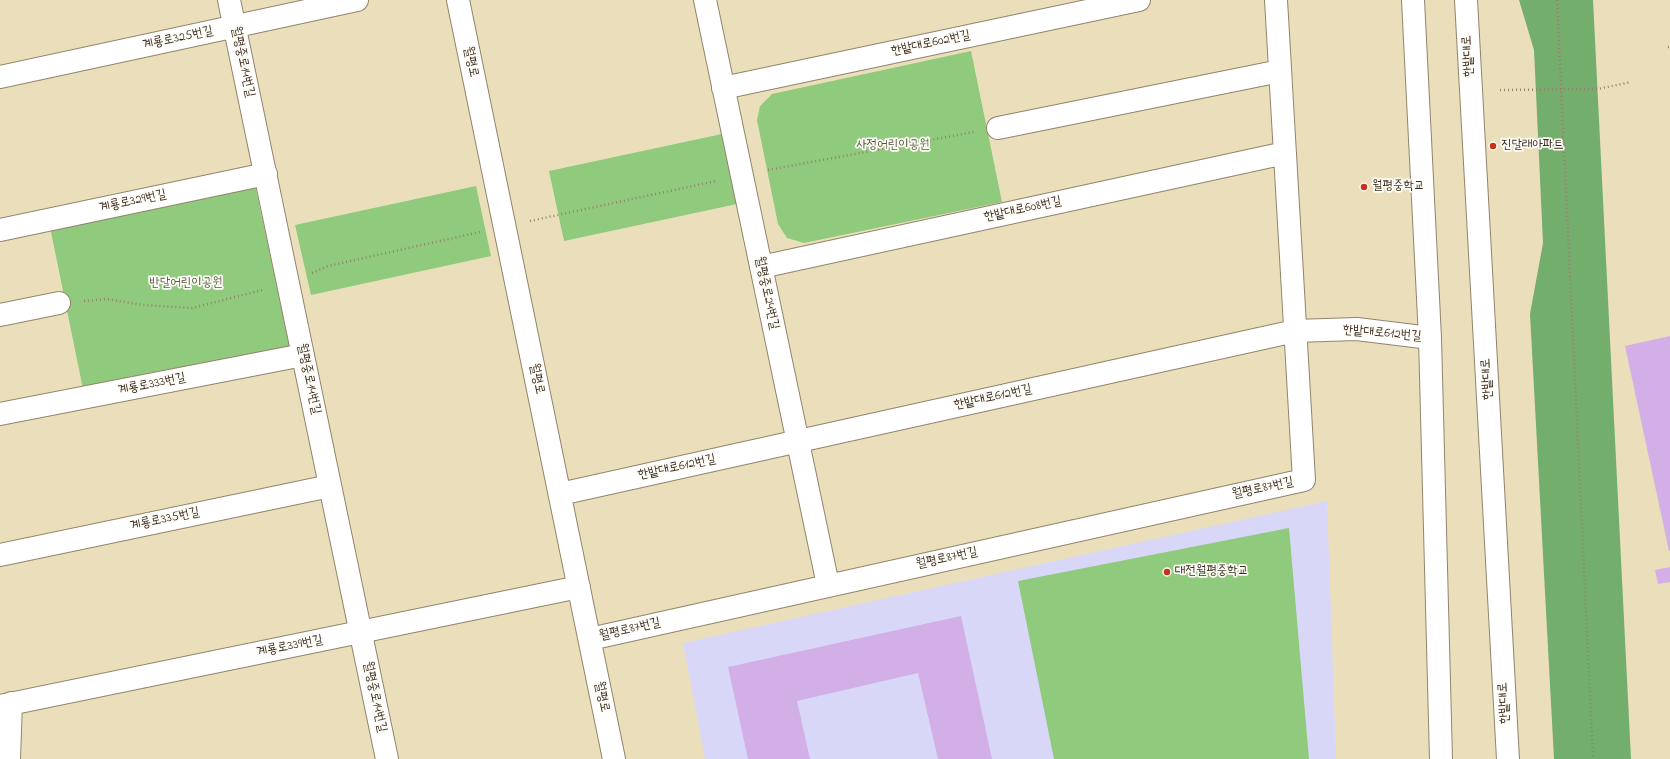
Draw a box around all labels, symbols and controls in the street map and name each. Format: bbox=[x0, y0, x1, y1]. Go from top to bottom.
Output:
street label: 계룡로325번길 bbox=[141, 24, 215, 54]
street label: 월평중로14번길 bbox=[227, 25, 257, 99]
street label: 한밭대로602번길 bbox=[890, 28, 972, 60]
street label: 한밭대로 bbox=[1460, 35, 1478, 77]
street label: 월평로 bbox=[459, 45, 481, 79]
park label: 사정어린이공원 bbox=[856, 138, 930, 154]
place label: 진달래아파트 bbox=[1501, 138, 1564, 154]
marker: 진달래아파트 bbox=[1488, 141, 1498, 151]
place label: 월평중학교 bbox=[1372, 179, 1424, 195]
marker: 월평중학교 bbox=[1359, 182, 1369, 192]
street label: 계룡로329번길 bbox=[98, 187, 168, 217]
street label: 한밭대로608번길 bbox=[983, 194, 1063, 226]
street label: 월평중로24번길 bbox=[751, 255, 781, 331]
park label: 반달어린이공원 bbox=[149, 276, 223, 292]
street label: 한밭대로612번길 bbox=[1342, 323, 1422, 345]
street label: 월평중로14번길 bbox=[293, 342, 323, 416]
street label: 한밭대로 bbox=[1479, 358, 1497, 400]
street label: 월평로 bbox=[525, 362, 547, 396]
street label: 계룡로333번길 bbox=[117, 371, 187, 399]
street label: 한밭대로612번길 bbox=[953, 382, 1033, 414]
street label: 한밭대로612번길 bbox=[637, 452, 717, 484]
street label: 월평로87번길 bbox=[1231, 475, 1295, 503]
street label: 계룡로335번길 bbox=[129, 505, 201, 535]
street label: 월평로87번길 bbox=[915, 545, 979, 573]
place label: 대전월평중학교 bbox=[1175, 564, 1248, 580]
marker: 대전월평중학교 bbox=[1162, 567, 1172, 577]
street label: 월평로87번길 bbox=[598, 615, 662, 645]
street label: 계룡로339번길 bbox=[256, 633, 324, 661]
street label: 월평중로14번길 bbox=[359, 660, 389, 734]
street label: 월평로 bbox=[590, 680, 612, 714]
street label: 한밭대로 bbox=[1496, 682, 1514, 724]

